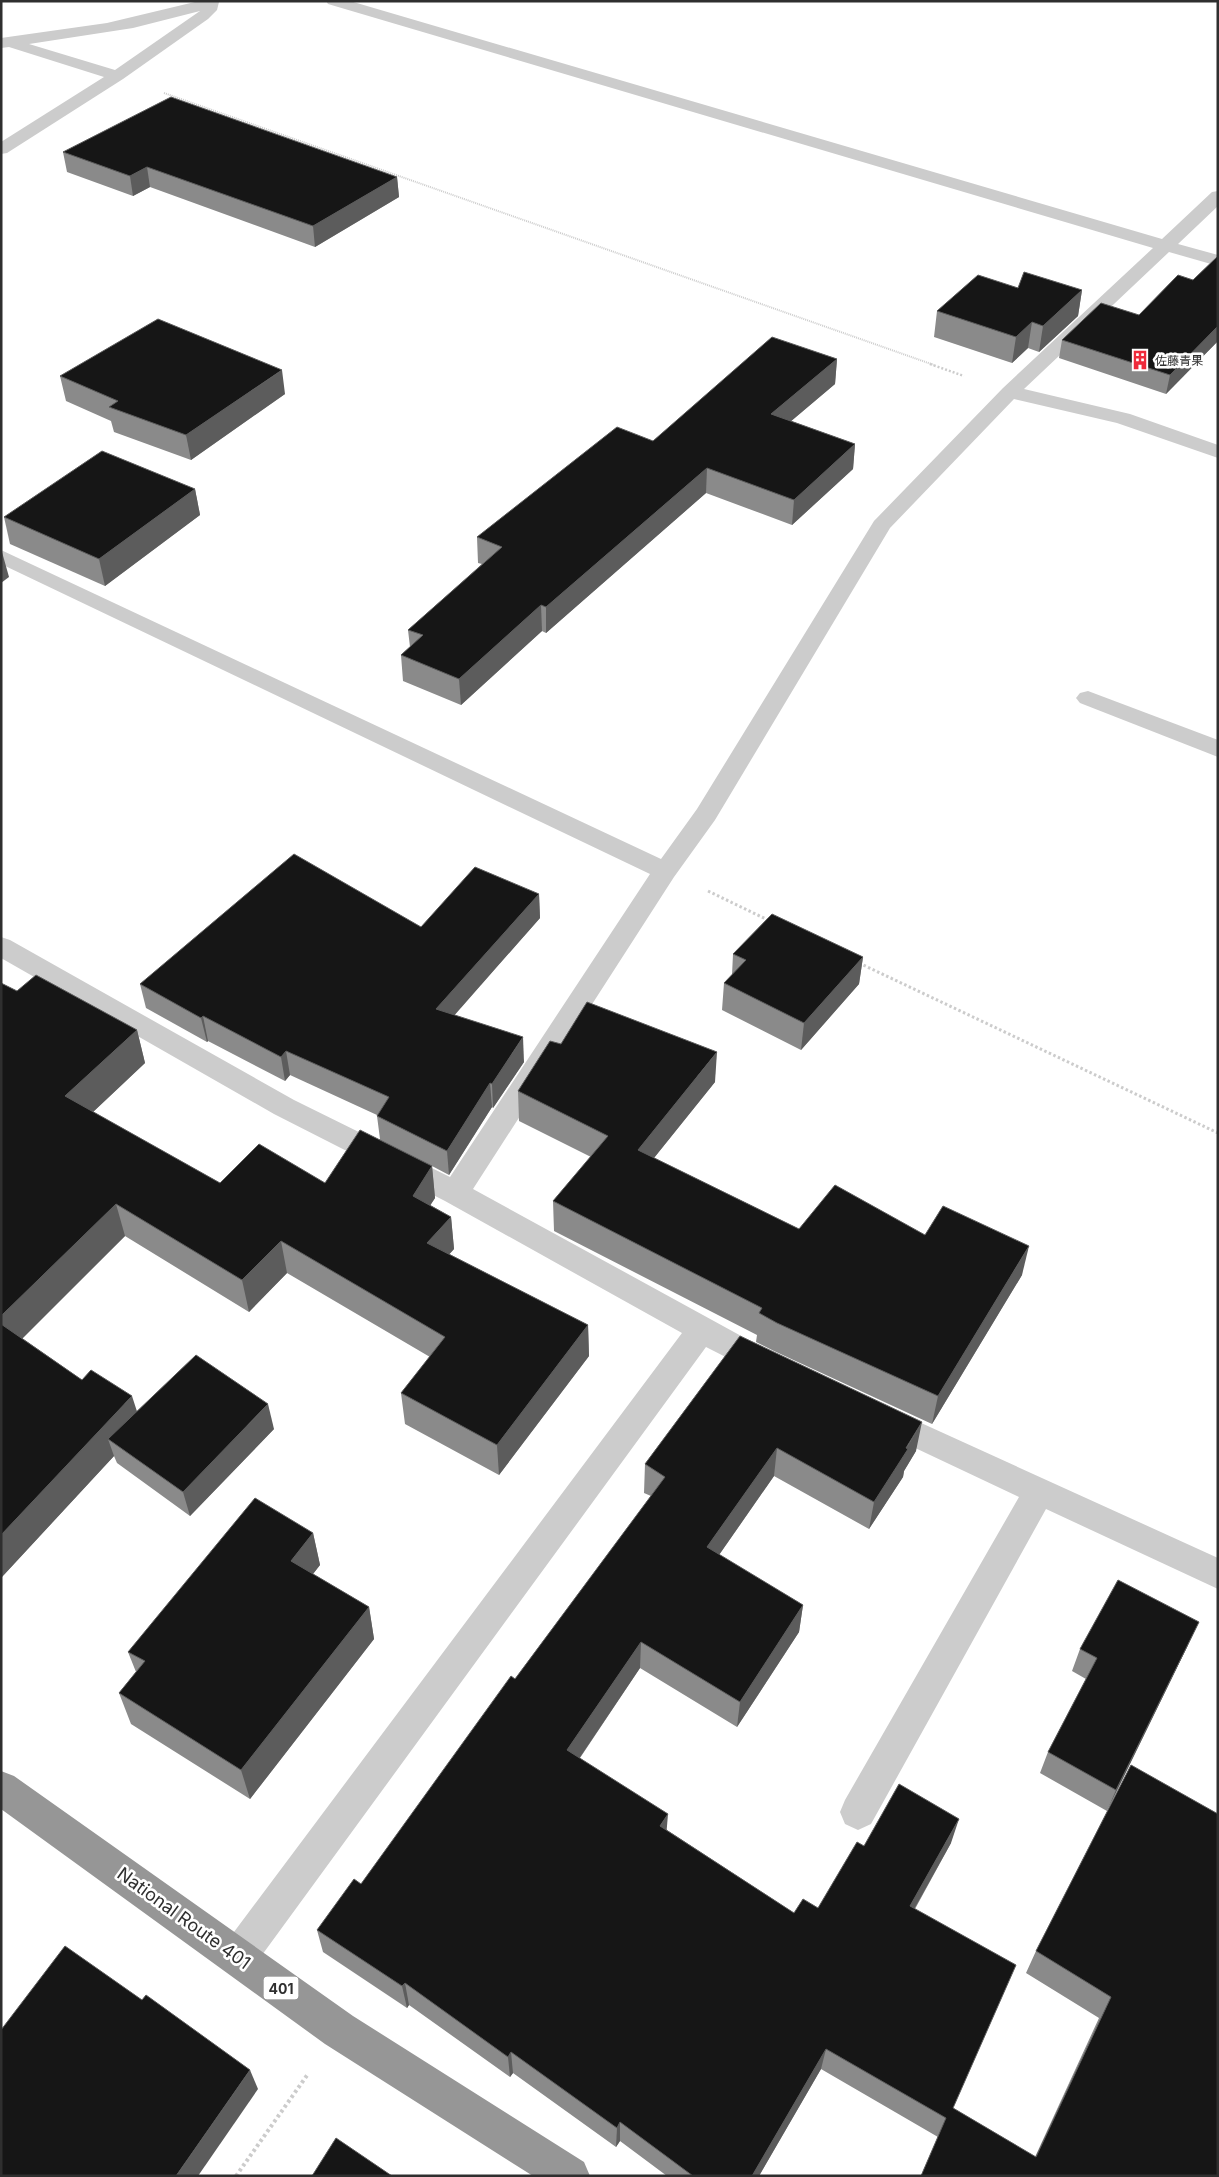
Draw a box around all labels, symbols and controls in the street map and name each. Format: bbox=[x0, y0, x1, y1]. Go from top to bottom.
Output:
building icon: 佐藤青果 bbox=[1129, 349, 1151, 371]
place label: 佐藤青果 bbox=[1155, 353, 1203, 368]
street label: National Route 401 bbox=[113, 1863, 255, 1973]
road number: 401 bbox=[264, 1976, 298, 2000]

